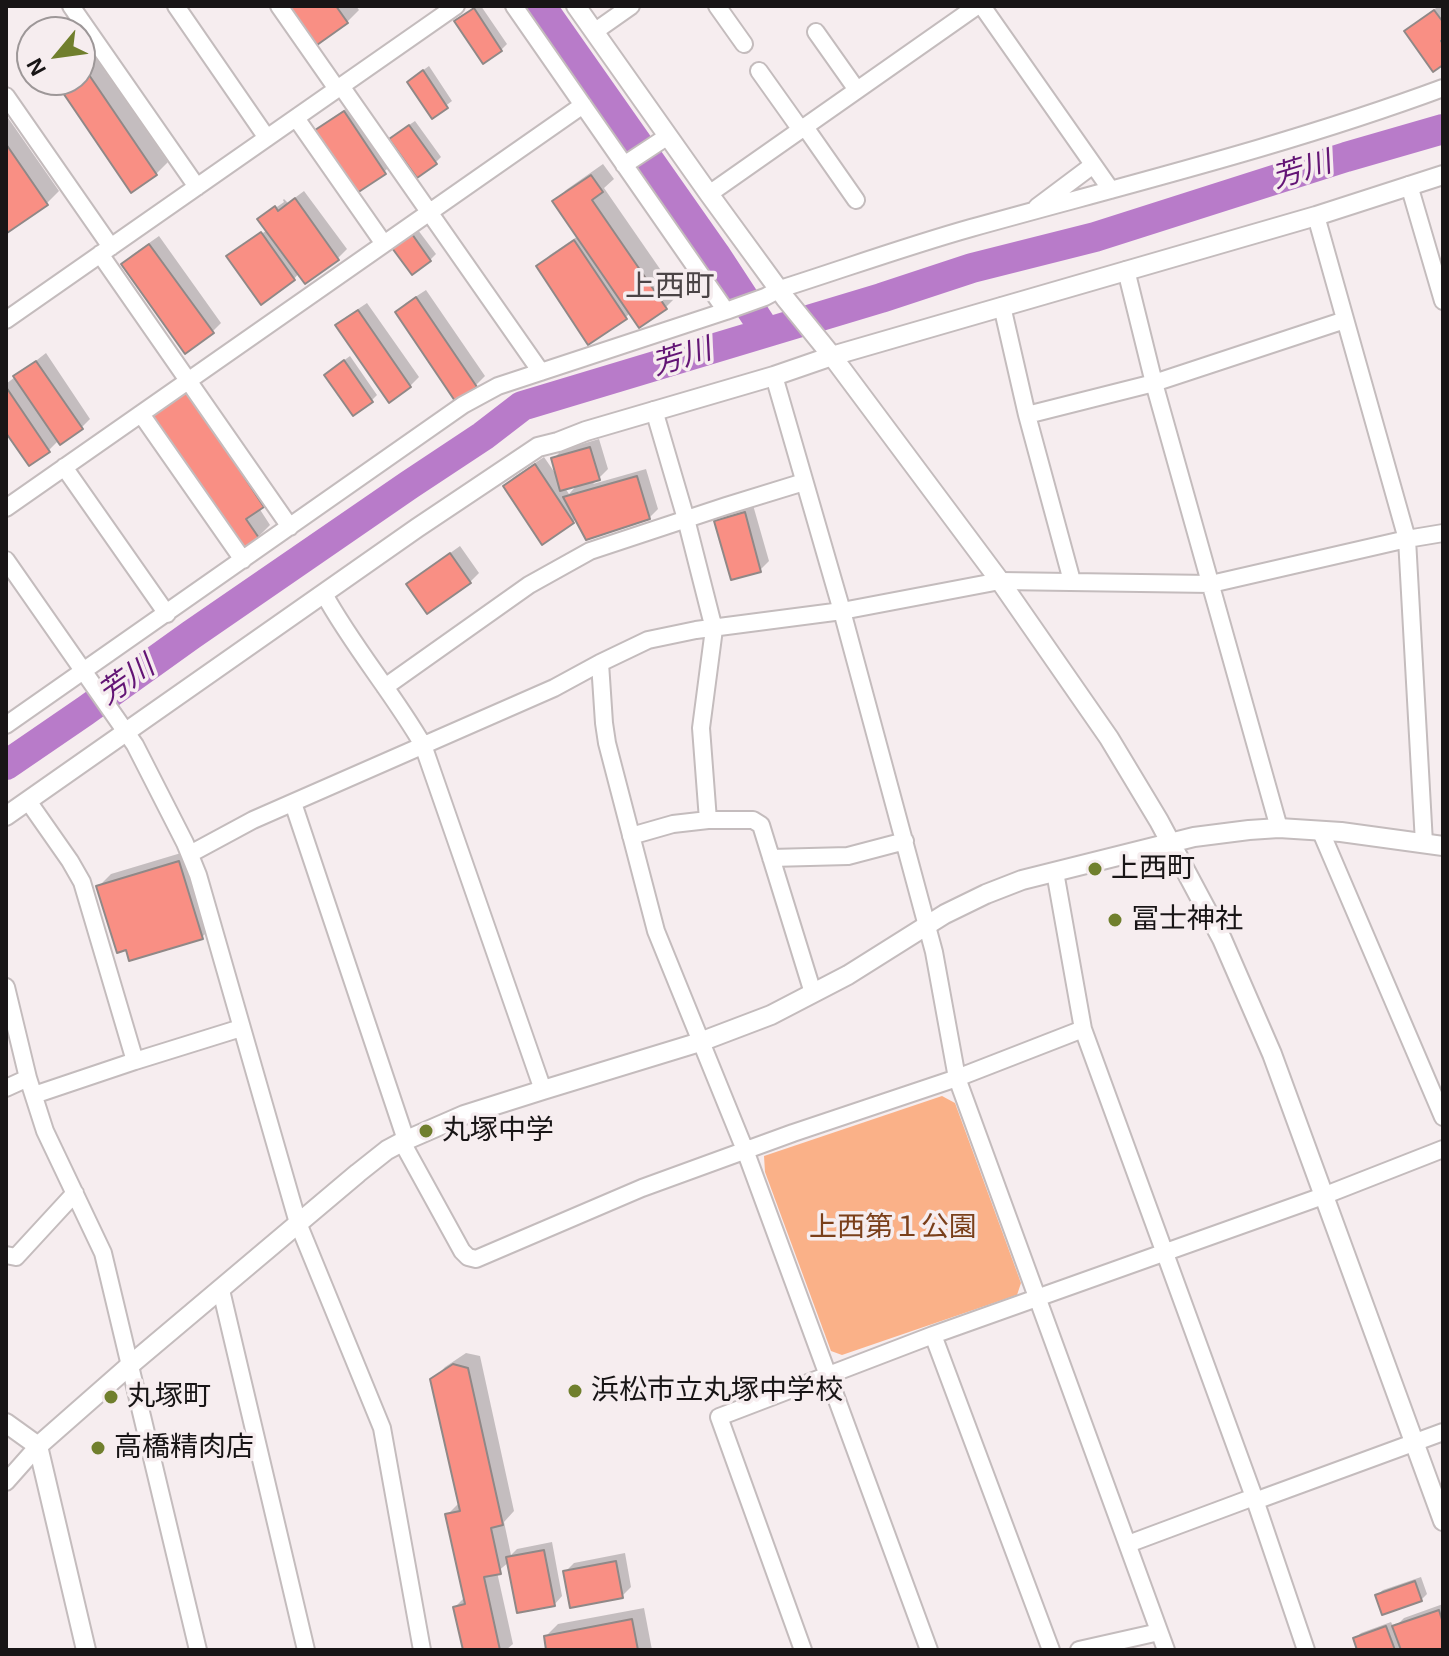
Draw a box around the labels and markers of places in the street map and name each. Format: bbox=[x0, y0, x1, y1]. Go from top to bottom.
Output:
place label: 上西町 bbox=[1111, 852, 1195, 886]
marker: 上西町 bbox=[1086, 860, 1104, 878]
place label: 冨士神社 bbox=[1131, 903, 1243, 937]
marker: 冨士神社 bbox=[1106, 911, 1124, 929]
place label: 丸塚中学 bbox=[442, 1114, 554, 1148]
marker: 丸塚中学 bbox=[417, 1122, 435, 1140]
place label: 浜松市立丸塚中学校 bbox=[591, 1374, 843, 1408]
place label: 丸塚町 bbox=[127, 1380, 211, 1414]
marker: 浜松市立丸塚中学校 bbox=[566, 1382, 584, 1400]
marker: 丸塚町 bbox=[102, 1388, 120, 1406]
place label: 高橋精肉店 bbox=[114, 1431, 254, 1465]
marker: 高橋精肉店 bbox=[89, 1439, 107, 1457]

